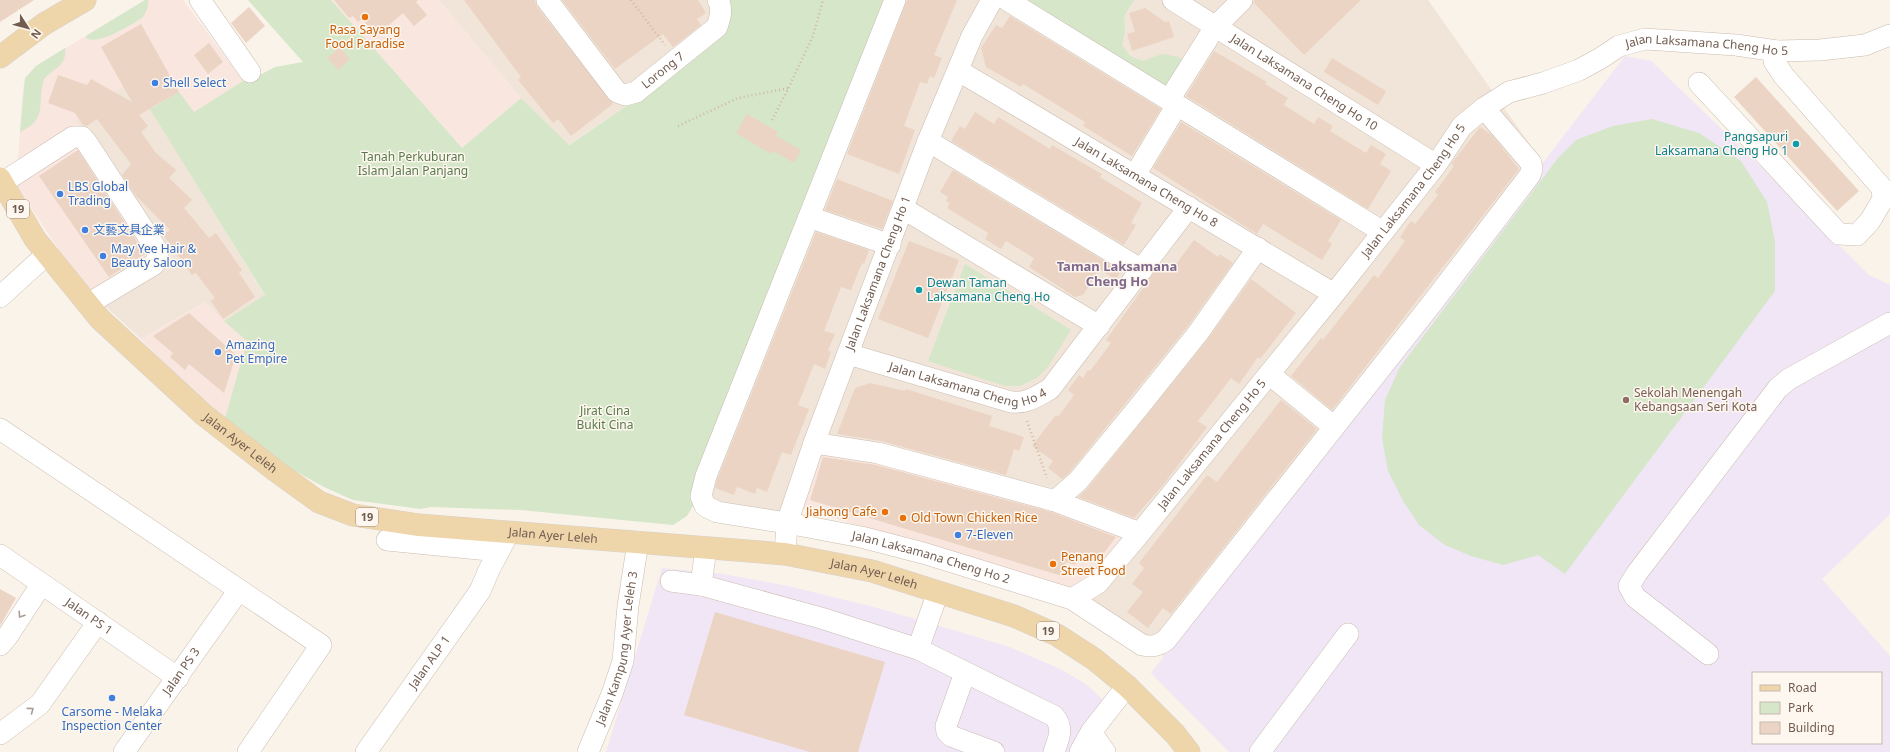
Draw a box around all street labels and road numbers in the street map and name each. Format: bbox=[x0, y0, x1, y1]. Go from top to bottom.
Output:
street label: Jalan Laksamana Cheng Ho 10 bbox=[1227, 29, 1381, 134]
street label: Jalan Laksamana Cheng Ho 5 bbox=[1622, 30, 1788, 59]
street label: Lorong 7 bbox=[638, 48, 688, 92]
street label: Jalan Laksamana Cheng Ho 5 bbox=[1356, 120, 1469, 262]
street label: Jalan Laksamana Cheng Ho 8 bbox=[1071, 132, 1221, 231]
street label: Jalan Laksamana Cheng Ho 1 bbox=[840, 194, 914, 353]
road number: 19 bbox=[7, 200, 29, 218]
street label: Jalan Laksamana Cheng Ho 4 bbox=[886, 357, 1050, 410]
street label: Jalan Laksamana Cheng Ho 5 bbox=[1153, 375, 1270, 514]
street label: Jalan Ayer Leleh bbox=[199, 408, 281, 477]
road number: 19 bbox=[356, 508, 378, 526]
street label: Jalan Ayer Leleh bbox=[507, 523, 598, 547]
street label: Jalan Laksamana Cheng Ho 2 bbox=[850, 526, 1012, 587]
street label: Jalan Ayer Leleh bbox=[828, 554, 920, 593]
street label: Jalan Kampung Ayer Leleh 3 bbox=[591, 570, 641, 728]
street label: Jalan PS 1 bbox=[61, 593, 116, 638]
road number: 19 bbox=[1037, 622, 1059, 640]
street label: Jalan ALP 1 bbox=[404, 632, 454, 693]
street label: Jalan PS 3 bbox=[158, 644, 204, 699]

